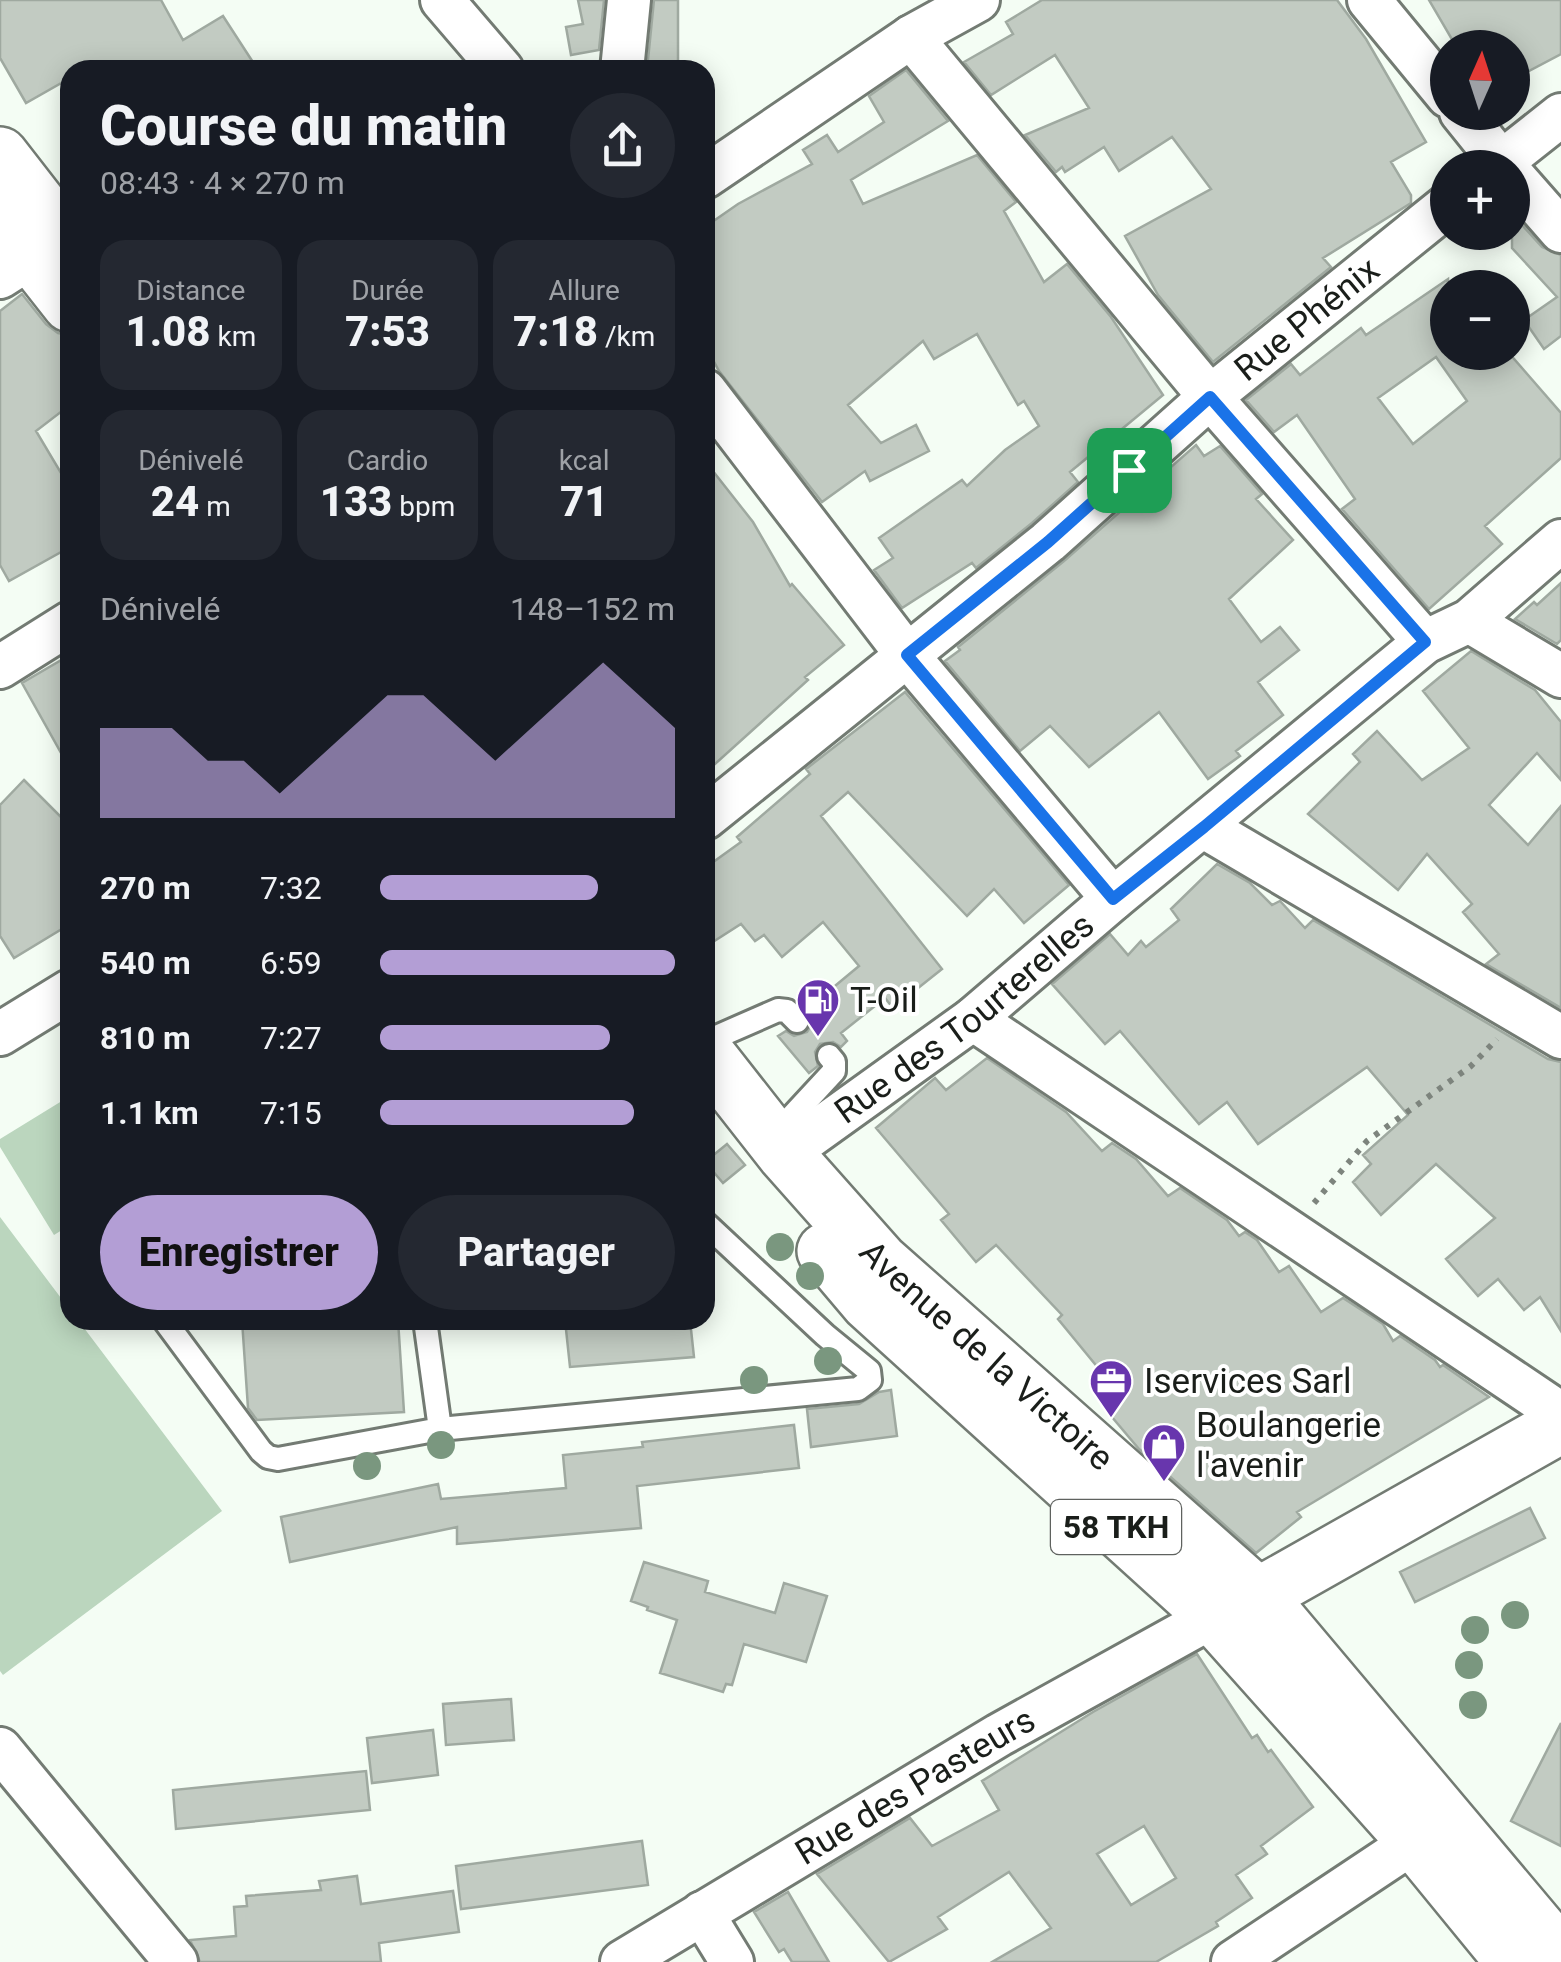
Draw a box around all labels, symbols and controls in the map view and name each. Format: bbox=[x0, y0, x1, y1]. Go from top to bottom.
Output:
north arrow bbox=[1430, 30, 1530, 130]
map controls bbox=[1430, 30, 1530, 370]
button: share bbox=[570, 93, 675, 198]
text: Course du matin bbox=[100, 94, 507, 158]
button: + bbox=[1430, 150, 1530, 250]
text: 08:43 · 4 × 270 m bbox=[100, 164, 345, 202]
street label: Rue Phénix bbox=[1226, 249, 1387, 389]
button: − bbox=[1430, 270, 1530, 370]
text: Distance bbox=[136, 274, 245, 307]
text: Durée bbox=[351, 274, 424, 307]
text: Allure bbox=[548, 274, 620, 307]
text: 1.08 bbox=[125, 307, 211, 356]
text: 7:53 bbox=[345, 307, 430, 356]
text: 7:18 bbox=[513, 307, 598, 356]
text: km bbox=[211, 320, 256, 353]
text: /km bbox=[598, 320, 655, 353]
pin bbox=[1087, 428, 1172, 513]
icon: arrive bbox=[1102, 443, 1157, 498]
text: Dénivelé bbox=[138, 444, 244, 477]
text: Cardio bbox=[347, 444, 428, 477]
text: kcal bbox=[559, 444, 609, 477]
text: 24 bbox=[151, 477, 199, 526]
text: 133 bbox=[320, 477, 392, 526]
text: 71 bbox=[560, 477, 608, 526]
text: m bbox=[199, 490, 231, 523]
text: bpm bbox=[392, 490, 455, 523]
text: Dénivelé bbox=[100, 590, 220, 628]
text: 148–152 m bbox=[510, 590, 675, 628]
text: 270 m bbox=[100, 869, 191, 907]
text: 7:32 bbox=[260, 869, 322, 907]
street label: Rue des Tourterelles bbox=[827, 904, 1102, 1132]
text: 540 m bbox=[100, 944, 191, 982]
text: 6:59 bbox=[260, 944, 322, 982]
fuel station icon: T-Oil bbox=[795, 977, 841, 1038]
place label: T-Oil bbox=[850, 980, 918, 1021]
text: 810 m bbox=[100, 1019, 191, 1057]
text: 7:27 bbox=[260, 1019, 322, 1057]
text: 1.1 km bbox=[100, 1094, 199, 1132]
text: 7:15 bbox=[260, 1094, 322, 1132]
button: Enregistrer bbox=[100, 1195, 378, 1310]
button: Partager bbox=[398, 1195, 675, 1310]
street label: Avenue de la Victoire bbox=[851, 1232, 1122, 1479]
office icon: Iservices Sarl bbox=[1088, 1358, 1134, 1419]
place label: Iservices Sarl bbox=[1144, 1361, 1352, 1402]
place label: Boulangerie l'avenir bbox=[1196, 1405, 1381, 1486]
shop icon: Boulangerie l'avenir bbox=[1141, 1422, 1187, 1483]
road number: 58 TKH bbox=[1051, 1500, 1181, 1554]
street label: Rue des Pasteurs bbox=[788, 1699, 1042, 1873]

